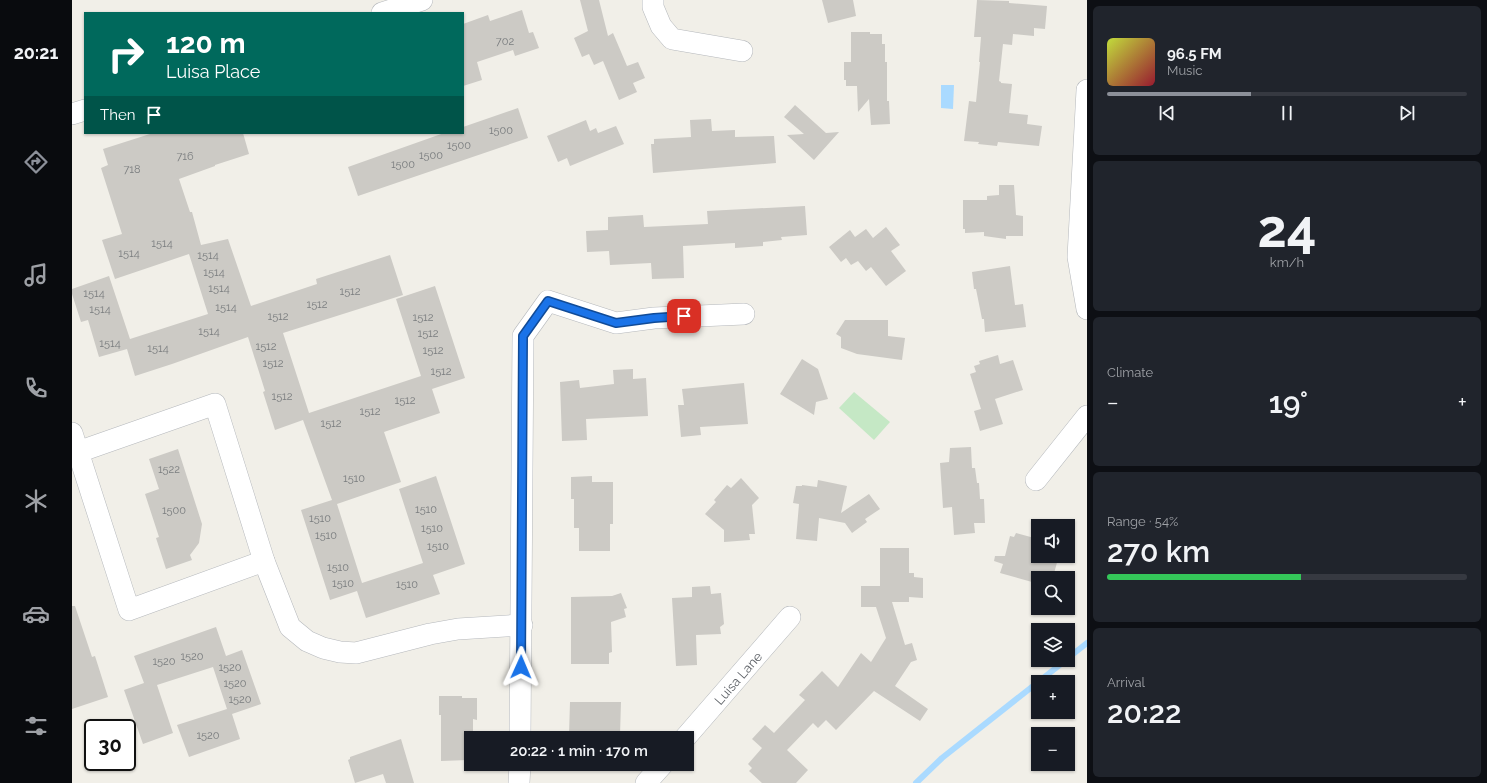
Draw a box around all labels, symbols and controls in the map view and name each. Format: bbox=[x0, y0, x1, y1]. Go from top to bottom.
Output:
text: 120 m bbox=[166, 27, 246, 60]
icon: right bbox=[100, 28, 152, 80]
house number: 702 bbox=[496, 35, 514, 48]
text: 20:21 bbox=[14, 42, 58, 63]
text: 96.5 FM bbox=[1167, 45, 1222, 63]
text: Luisa Place bbox=[166, 61, 260, 82]
text: Music bbox=[1167, 63, 1202, 78]
icon: previous bbox=[1156, 102, 1178, 124]
icon: pause bbox=[1276, 102, 1298, 124]
icon: next bbox=[1396, 102, 1418, 124]
icon: arrive bbox=[143, 104, 165, 126]
text: Then bbox=[100, 106, 135, 124]
house number: 1500 bbox=[489, 124, 513, 137]
house number: 1500 bbox=[447, 139, 471, 152]
icon: directions bbox=[22, 148, 50, 176]
house number: 1500 bbox=[419, 149, 443, 162]
house number: 716 bbox=[176, 150, 194, 163]
house number: 1500 bbox=[391, 158, 415, 171]
house number: 718 bbox=[123, 163, 141, 176]
text: 24 bbox=[1257, 198, 1317, 259]
house number: 1514 bbox=[151, 237, 173, 250]
house number: 1514 bbox=[118, 247, 140, 260]
house number: 1514 bbox=[197, 249, 219, 262]
text: km/h bbox=[1270, 255, 1304, 270]
icon: music bbox=[22, 261, 50, 289]
house number: 1514 bbox=[203, 266, 225, 279]
house number: 1514 bbox=[208, 282, 230, 295]
house number: 1512 bbox=[339, 285, 361, 298]
house number: 1514 bbox=[83, 287, 105, 300]
house number: 1512 bbox=[306, 298, 328, 311]
pin bbox=[667, 299, 701, 333]
house number: 1514 bbox=[215, 301, 237, 314]
house number: 1514 bbox=[89, 303, 111, 316]
icon: arrive bbox=[673, 305, 695, 327]
house number: 1512 bbox=[267, 310, 289, 323]
house number: 1512 bbox=[412, 311, 434, 324]
house number: 1514 bbox=[198, 325, 220, 338]
house number: 1512 bbox=[417, 327, 439, 340]
house number: 1514 bbox=[99, 337, 121, 350]
house number: 1512 bbox=[255, 340, 277, 353]
house number: 1514 bbox=[147, 342, 169, 355]
house number: 1512 bbox=[422, 344, 444, 357]
house number: 1512 bbox=[262, 357, 284, 370]
house number: 1512 bbox=[430, 365, 452, 378]
text: Climate bbox=[1107, 365, 1153, 380]
icon: phone bbox=[22, 374, 50, 402]
text: 19° bbox=[1269, 385, 1308, 420]
text: − bbox=[1107, 389, 1119, 415]
text: + bbox=[1458, 389, 1467, 415]
house number: 1512 bbox=[271, 390, 293, 403]
house number: 1512 bbox=[394, 394, 416, 407]
house number: 1512 bbox=[359, 405, 381, 418]
house number: 1512 bbox=[320, 417, 342, 430]
house number: 1522 bbox=[158, 463, 180, 476]
house number: 1510 bbox=[343, 472, 365, 485]
icon: climate bbox=[22, 487, 50, 515]
house number: 1510 bbox=[415, 503, 437, 516]
house number: 1500 bbox=[162, 504, 186, 517]
house number: 1510 bbox=[309, 512, 331, 525]
text: Range · 54% bbox=[1107, 514, 1178, 529]
map controls bbox=[1031, 519, 1075, 771]
button: sound bbox=[1031, 519, 1075, 563]
house number: 1510 bbox=[421, 522, 443, 535]
house number: 1510 bbox=[315, 529, 337, 542]
text: 270 km bbox=[1107, 534, 1210, 569]
house number: 1510 bbox=[427, 540, 449, 553]
house number: 1510 bbox=[327, 561, 349, 574]
button: search bbox=[1031, 571, 1075, 615]
house number: 1510 bbox=[332, 577, 354, 590]
house number: 1510 bbox=[396, 578, 418, 591]
icon: car bbox=[22, 600, 50, 628]
button: layers bbox=[1031, 623, 1075, 667]
position arrow bbox=[500, 646, 542, 688]
street label: Luisa Lane bbox=[712, 649, 765, 708]
house number: 1520 bbox=[180, 650, 204, 663]
house number: 1520 bbox=[152, 655, 176, 668]
house number: 1520 bbox=[218, 661, 242, 674]
button: + bbox=[1031, 675, 1075, 719]
text: Arrival bbox=[1107, 675, 1145, 690]
house number: 1520 bbox=[223, 677, 247, 690]
house number: 1520 bbox=[228, 693, 252, 706]
text: 20:22 bbox=[1107, 695, 1182, 730]
icon: filters bbox=[22, 712, 50, 740]
speed limit sign: 30 bbox=[84, 719, 136, 771]
button: − bbox=[1031, 727, 1075, 771]
house number: 1520 bbox=[196, 729, 220, 742]
text: 20:22 · 1 min · 170 m bbox=[510, 742, 648, 760]

